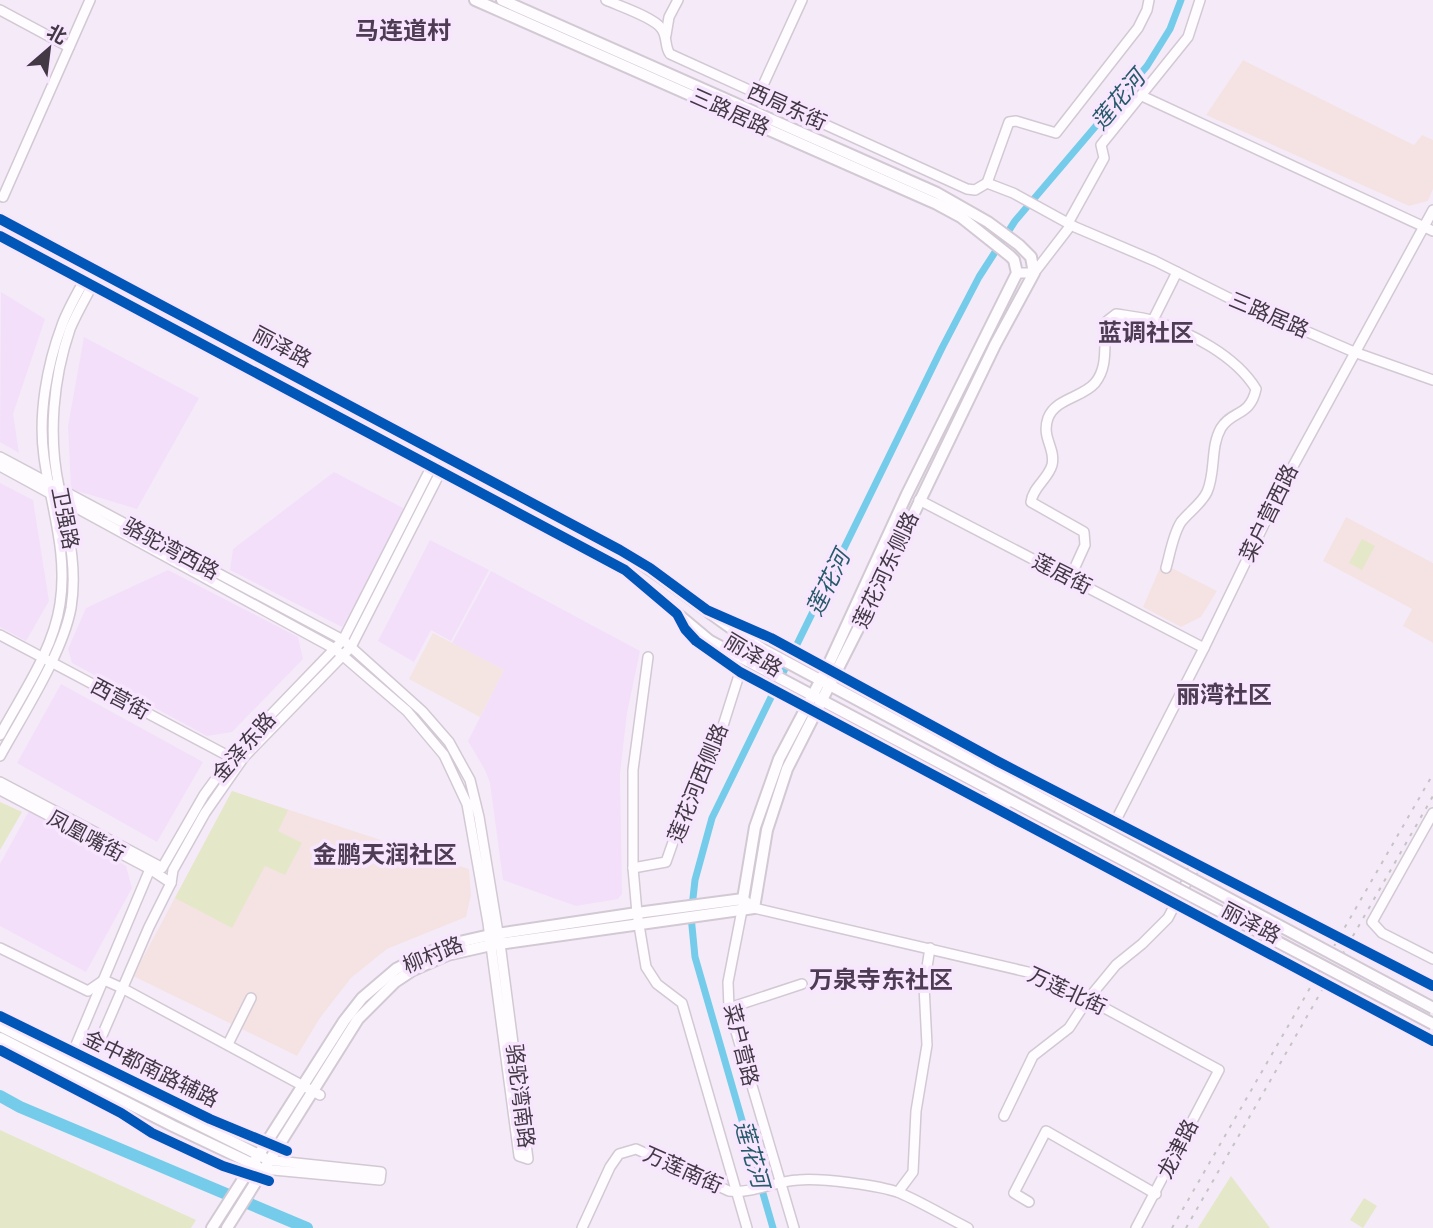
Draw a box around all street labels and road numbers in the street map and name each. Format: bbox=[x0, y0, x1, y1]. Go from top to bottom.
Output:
street label: 西局东街 bbox=[743, 76, 831, 138]
street label: 三路居路 bbox=[686, 81, 774, 143]
street label: 三路居路 bbox=[1224, 285, 1314, 345]
street label: 丽泽路 bbox=[247, 319, 317, 375]
street label: 菜户营西路 bbox=[1233, 459, 1305, 567]
street label: 卫强路 bbox=[44, 484, 86, 552]
street label: 莲花河东侧路 bbox=[846, 507, 926, 633]
street label: 骆驼湾西路 bbox=[118, 511, 224, 587]
street label: 莲居街 bbox=[1027, 546, 1097, 602]
street label: 丽泽路 bbox=[718, 626, 788, 684]
street label: 西营街 bbox=[85, 671, 155, 727]
street label: 金泽东路 bbox=[205, 705, 283, 789]
street label: 莲花河西侧路 bbox=[660, 719, 736, 847]
street label: 凤凰嘴街 bbox=[42, 803, 130, 869]
street label: 丽泽路 bbox=[1216, 895, 1286, 951]
street label: 柳村路 bbox=[398, 929, 468, 981]
street label: 万莲北街 bbox=[1023, 960, 1111, 1022]
street label: 菜户营路 bbox=[716, 1001, 766, 1089]
street label: 金中都南路辅路 bbox=[78, 1023, 224, 1115]
street label: 骆驼湾南路 bbox=[499, 1042, 541, 1150]
street label: 龙津路 bbox=[1150, 1114, 1206, 1184]
street label: 万莲南街 bbox=[639, 1139, 727, 1201]

